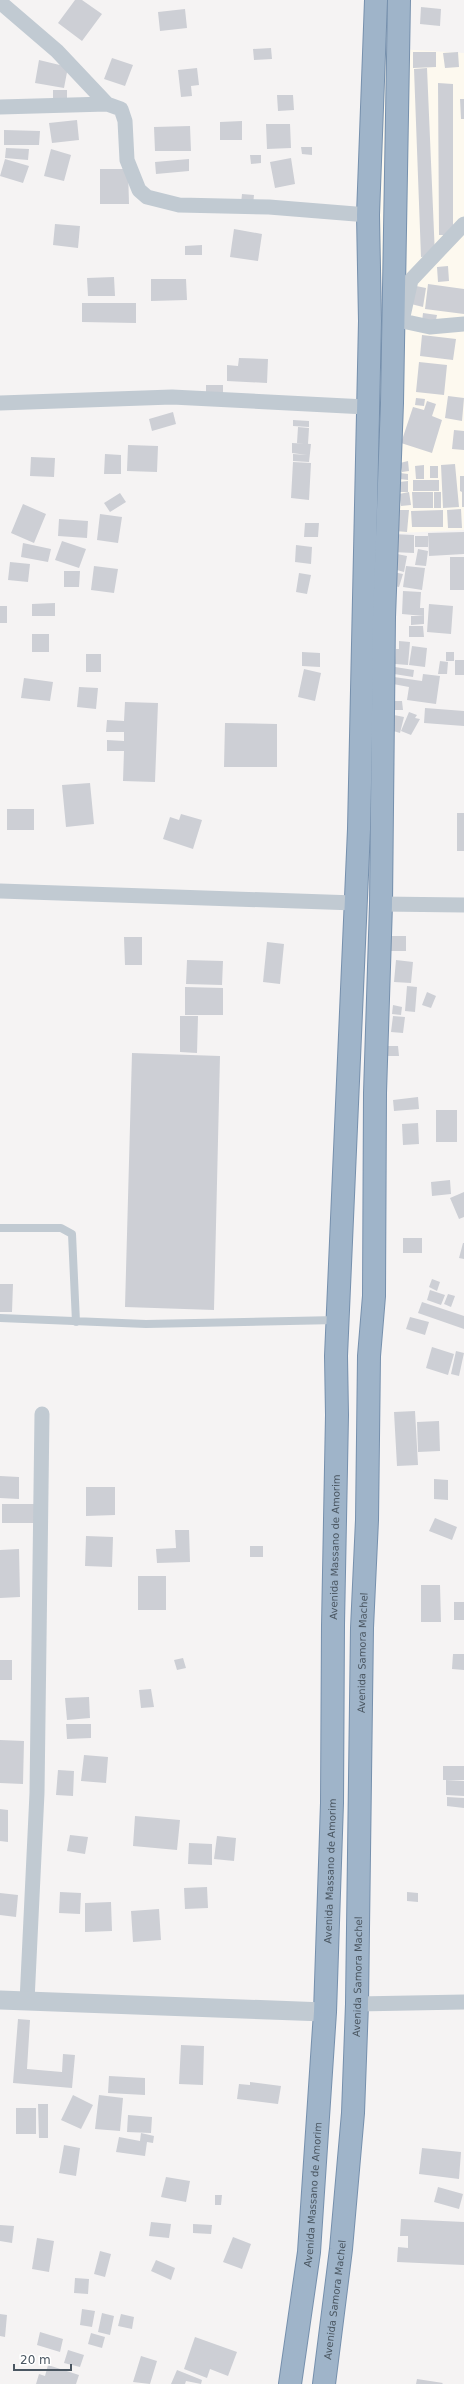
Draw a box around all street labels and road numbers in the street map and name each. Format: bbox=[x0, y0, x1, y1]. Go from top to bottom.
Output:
street label: Avenida Massano de Amorim bbox=[328, 1474, 341, 1620]
street label: Avenida Samora Machel bbox=[355, 1592, 369, 1713]
street label: Avenida Massano de Amorim bbox=[322, 1798, 338, 1944]
street label: Avenida Samora Machel bbox=[350, 1916, 364, 2037]
street label: Avenida Massano de Amorim bbox=[301, 2122, 323, 2268]
street label: Avenida Samora Machel bbox=[322, 2239, 347, 2360]

